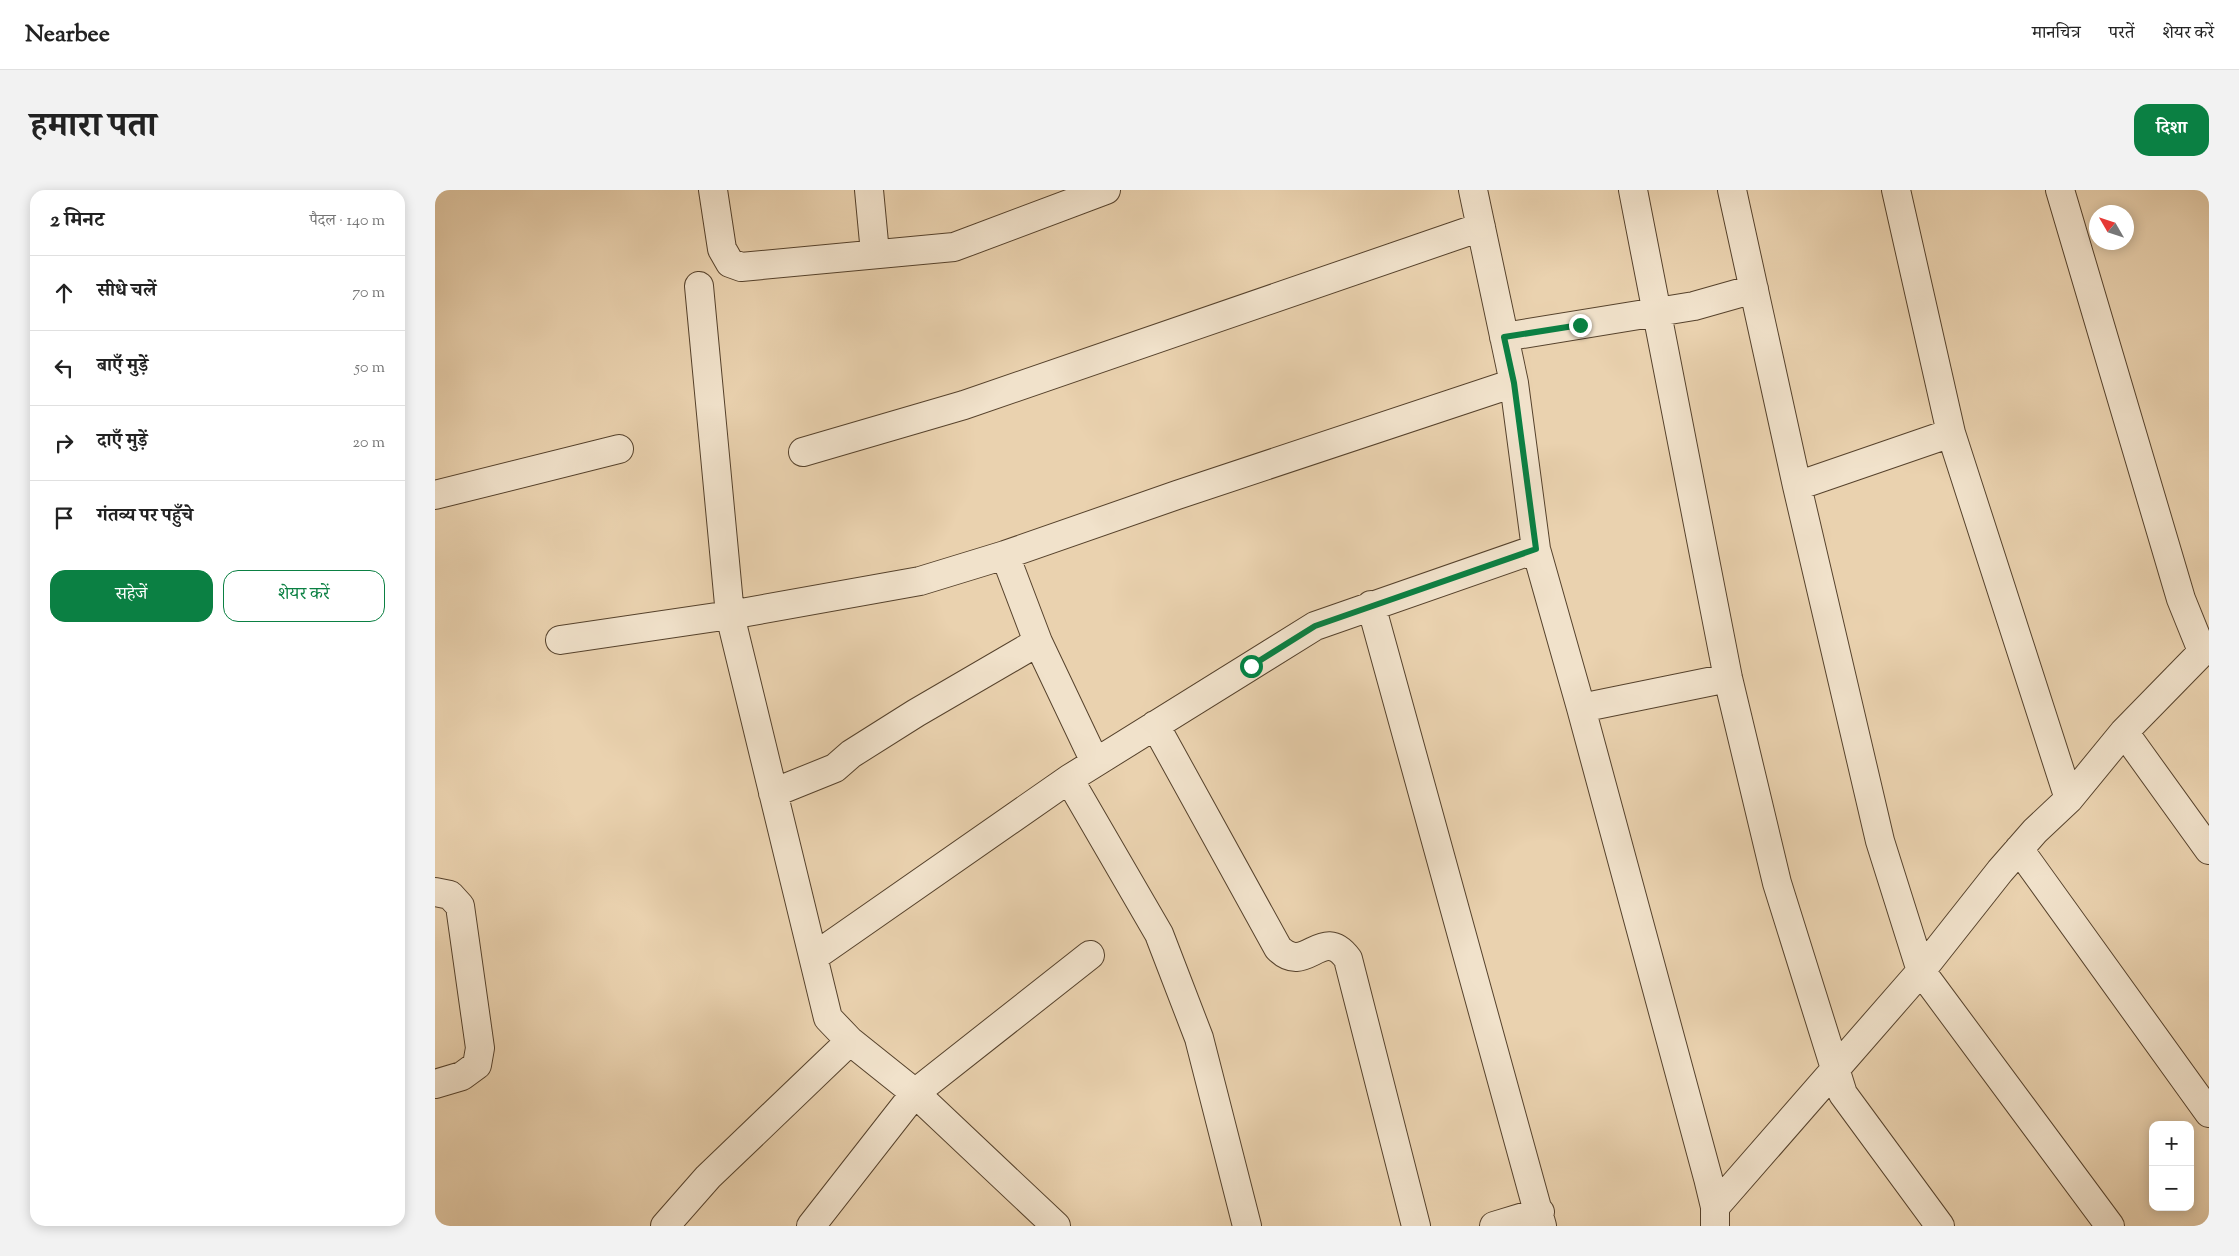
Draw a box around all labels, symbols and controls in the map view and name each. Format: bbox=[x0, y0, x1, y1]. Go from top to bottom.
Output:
text: Nearbee bbox=[25, 18, 110, 52]
text: मानचित्र bbox=[2032, 21, 2081, 47]
text: परतें bbox=[2109, 21, 2134, 47]
text: शेयर करें bbox=[2162, 21, 2214, 47]
text: हमारा पता bbox=[30, 102, 157, 153]
button: दिशा bbox=[2134, 104, 2209, 156]
north arrow bbox=[2089, 205, 2134, 250]
text: 2 मिनट bbox=[50, 206, 104, 236]
text: पैदल · 140 m bbox=[310, 210, 385, 233]
text: सीधे चलें bbox=[97, 278, 156, 305]
icon: ahead bbox=[50, 279, 78, 307]
text: 70 m bbox=[352, 282, 385, 305]
route end bbox=[1569, 314, 1592, 337]
text: बाएँ मुड़ें bbox=[97, 353, 148, 380]
icon: left bbox=[50, 354, 78, 382]
text: 50 m bbox=[354, 357, 385, 380]
text: दाएँ मुड़ें bbox=[97, 428, 148, 455]
icon: right bbox=[50, 429, 78, 457]
text: 20 m bbox=[352, 432, 385, 455]
text: गंतव्य पर पहुँचे bbox=[97, 503, 193, 530]
icon: arrive bbox=[50, 504, 78, 532]
button: सहेजें bbox=[50, 570, 213, 622]
button: शेयर करें bbox=[223, 570, 385, 622]
route start bbox=[1240, 655, 1263, 678]
map controls bbox=[2149, 1121, 2194, 1211]
button: + bbox=[2149, 1121, 2194, 1166]
button: − bbox=[2149, 1166, 2194, 1211]

